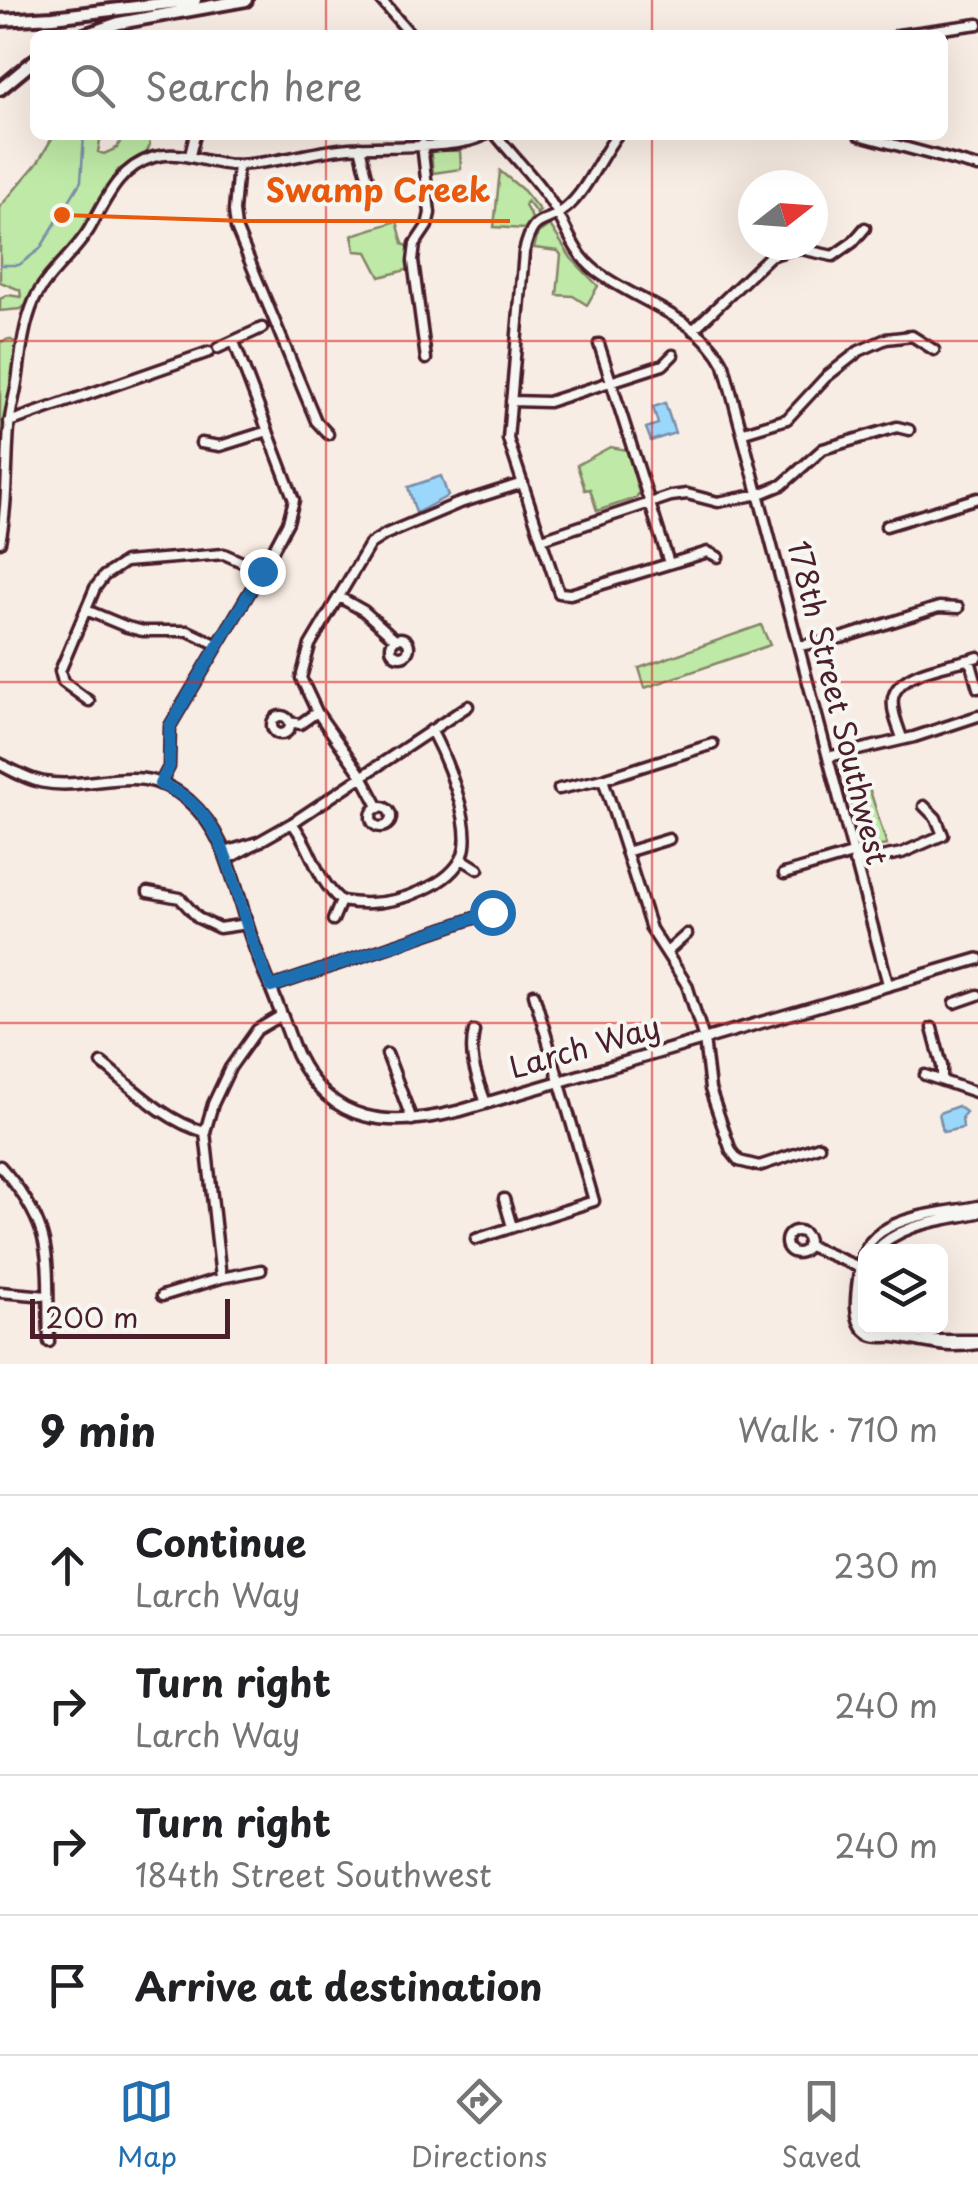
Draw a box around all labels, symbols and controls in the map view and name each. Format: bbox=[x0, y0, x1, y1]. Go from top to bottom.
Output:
search box bbox=[30, 30, 948, 140]
text: Search here bbox=[145, 57, 362, 114]
icon: search bbox=[65, 58, 120, 113]
callout: Swamp Creek bbox=[246, 159, 510, 221]
text: Swamp Creek bbox=[266, 165, 490, 213]
north arrow bbox=[738, 170, 828, 260]
street label: 178th Street Southwest bbox=[777, 536, 902, 869]
route end bbox=[240, 549, 286, 595]
route start bbox=[470, 890, 516, 936]
street label: Larch Way bbox=[504, 1003, 665, 1089]
map controls bbox=[858, 1244, 948, 1334]
button: layers bbox=[858, 1244, 948, 1334]
scale bar bbox=[30, 1294, 230, 1338]
text: 200 m bbox=[45, 1295, 138, 1338]
text: 9 min bbox=[40, 1398, 156, 1461]
text: Walk · 710 m bbox=[738, 1405, 938, 1453]
text: Continue bbox=[135, 1513, 306, 1570]
icon: ahead bbox=[40, 1538, 95, 1593]
text: 230 m bbox=[833, 1541, 938, 1589]
text: Larch Way bbox=[135, 1570, 300, 1618]
text: Turn right bbox=[135, 1653, 331, 1710]
icon: right bbox=[40, 1678, 95, 1733]
text: 240 m bbox=[835, 1681, 938, 1729]
text: Larch Way bbox=[135, 1710, 300, 1758]
text: Turn right bbox=[135, 1793, 331, 1850]
icon: right bbox=[40, 1818, 95, 1873]
text: 240 m bbox=[835, 1821, 938, 1869]
text: 184th Street Southwest bbox=[135, 1850, 492, 1898]
text: Arrive at destination bbox=[135, 1957, 543, 2014]
icon: arrive bbox=[40, 1958, 95, 2013]
tab: Map bbox=[117, 2074, 177, 2177]
tab: Directions bbox=[411, 2074, 547, 2177]
tab: Saved bbox=[781, 2074, 861, 2177]

